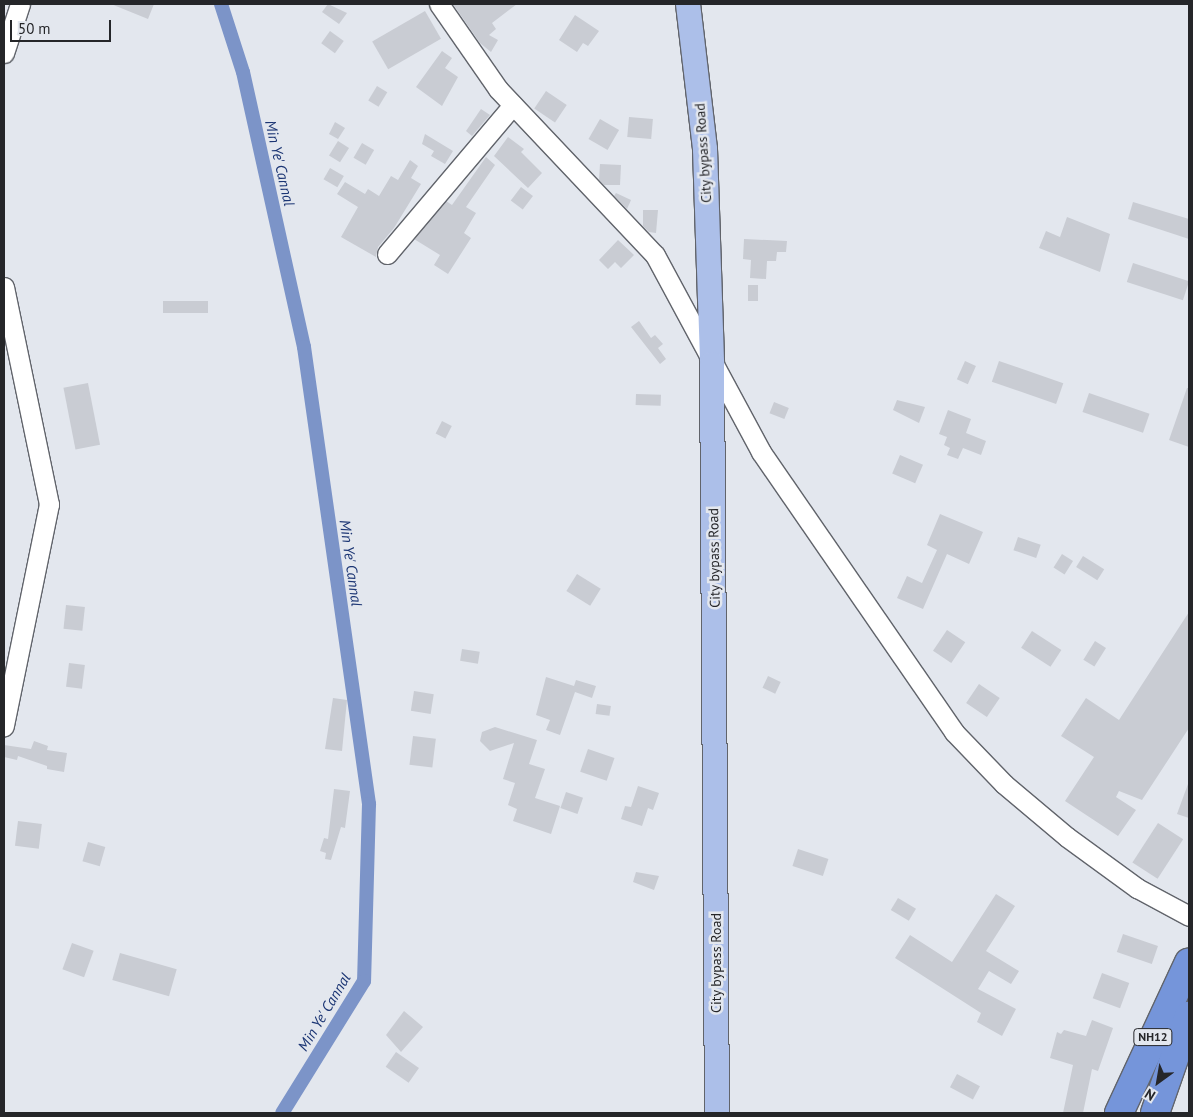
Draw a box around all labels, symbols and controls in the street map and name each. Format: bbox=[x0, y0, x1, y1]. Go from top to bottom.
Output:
scale bar bbox=[12, 10, 114, 42]
text: 50 m bbox=[18, 19, 51, 38]
street label: City bypass Road bbox=[691, 102, 715, 204]
water label: Min Ye' Cannal bbox=[261, 118, 299, 208]
street label: City bypass Road bbox=[705, 508, 723, 608]
water label: Min Ye' Cannal bbox=[336, 518, 366, 608]
street label: City bypass Road bbox=[708, 913, 724, 1013]
water label: Min Ye' Cannal bbox=[293, 969, 355, 1055]
road number: NH12 bbox=[1133, 1028, 1173, 1046]
north arrow bbox=[1133, 1057, 1183, 1107]
text: N bbox=[1141, 1085, 1159, 1105]

